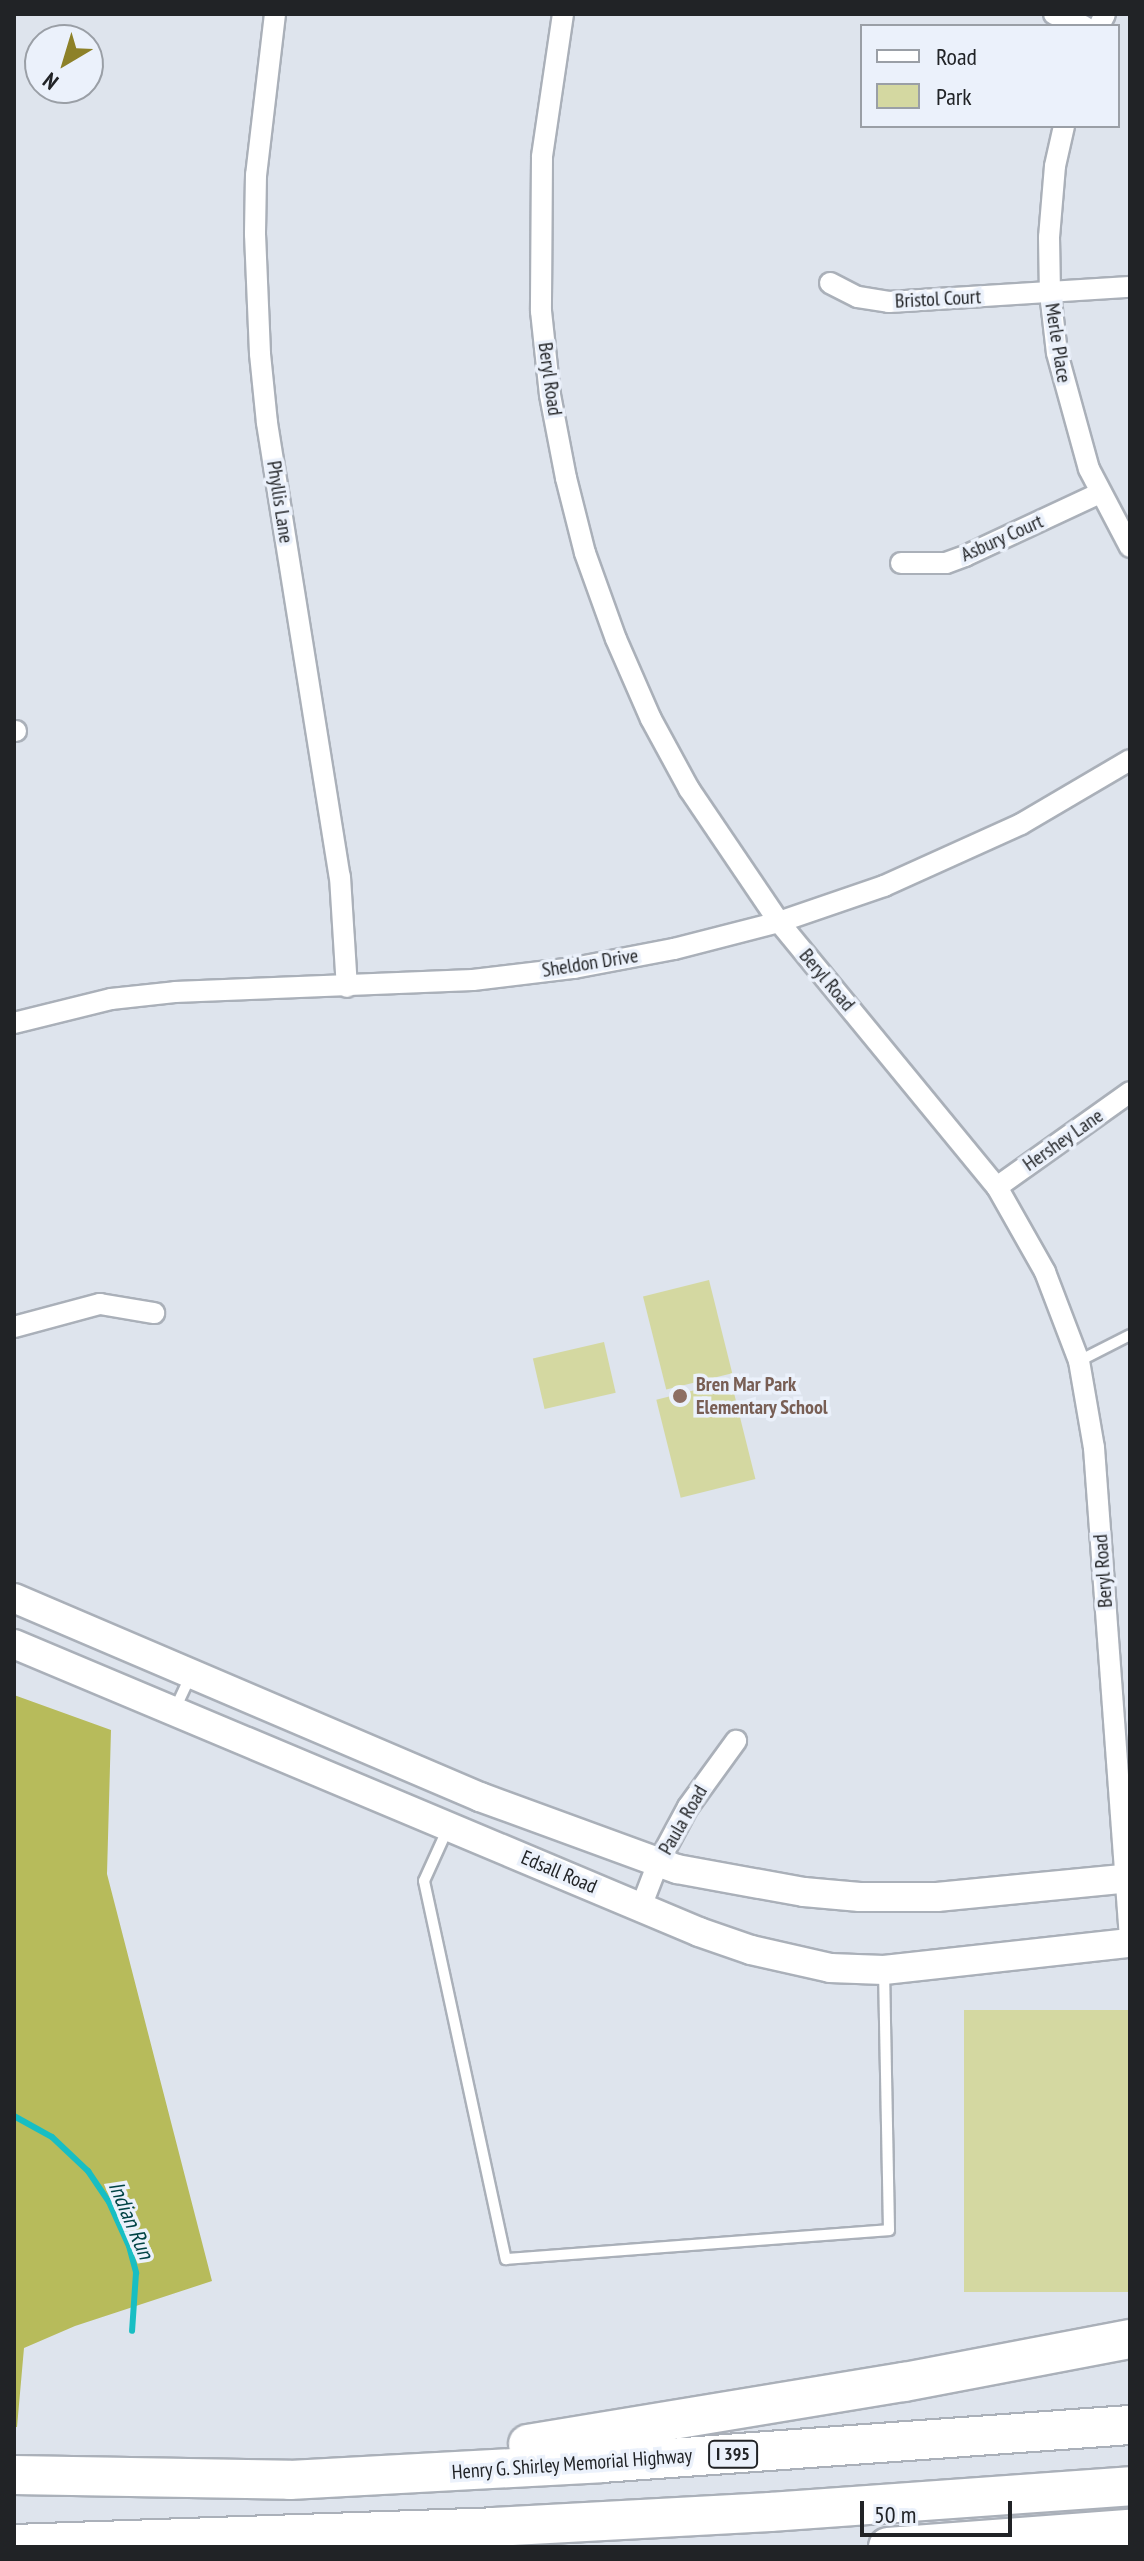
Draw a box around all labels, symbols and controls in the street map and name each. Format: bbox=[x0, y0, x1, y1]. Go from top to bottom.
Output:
north arrow bbox=[24, 24, 104, 104]
legend bbox=[860, 24, 1120, 128]
text: Road bbox=[936, 41, 977, 72]
text: N bbox=[37, 67, 64, 96]
text: Park bbox=[936, 81, 972, 112]
street label: Bristol Court bbox=[894, 285, 982, 313]
street label: Merle Place bbox=[1040, 301, 1076, 385]
street label: Beryl Road bbox=[533, 341, 567, 417]
street label: Phyllis Lane bbox=[262, 459, 298, 545]
street label: Asbury Court bbox=[957, 509, 1047, 567]
street label: Sheldon Drive bbox=[540, 944, 640, 982]
street label: Beryl Road bbox=[794, 944, 860, 1016]
street label: Hershey Lane bbox=[1018, 1104, 1108, 1176]
place label: Bren Mar Park Elementary School bbox=[696, 1372, 828, 1419]
marker: Bren Mar Park Elementary School bbox=[671, 1387, 689, 1405]
street label: Beryl Road bbox=[1088, 1533, 1118, 1609]
street label: Paula Road bbox=[654, 1781, 712, 1859]
street label: Edsall Road bbox=[518, 1845, 600, 1899]
water label: Indian Run bbox=[103, 2177, 159, 2263]
road number: I 395 bbox=[707, 2440, 759, 2468]
street label: Henry G. Shirley Memorial Highway bbox=[450, 2444, 694, 2484]
scale bar bbox=[864, 2485, 1016, 2535]
text: 50 m bbox=[874, 2499, 916, 2530]

